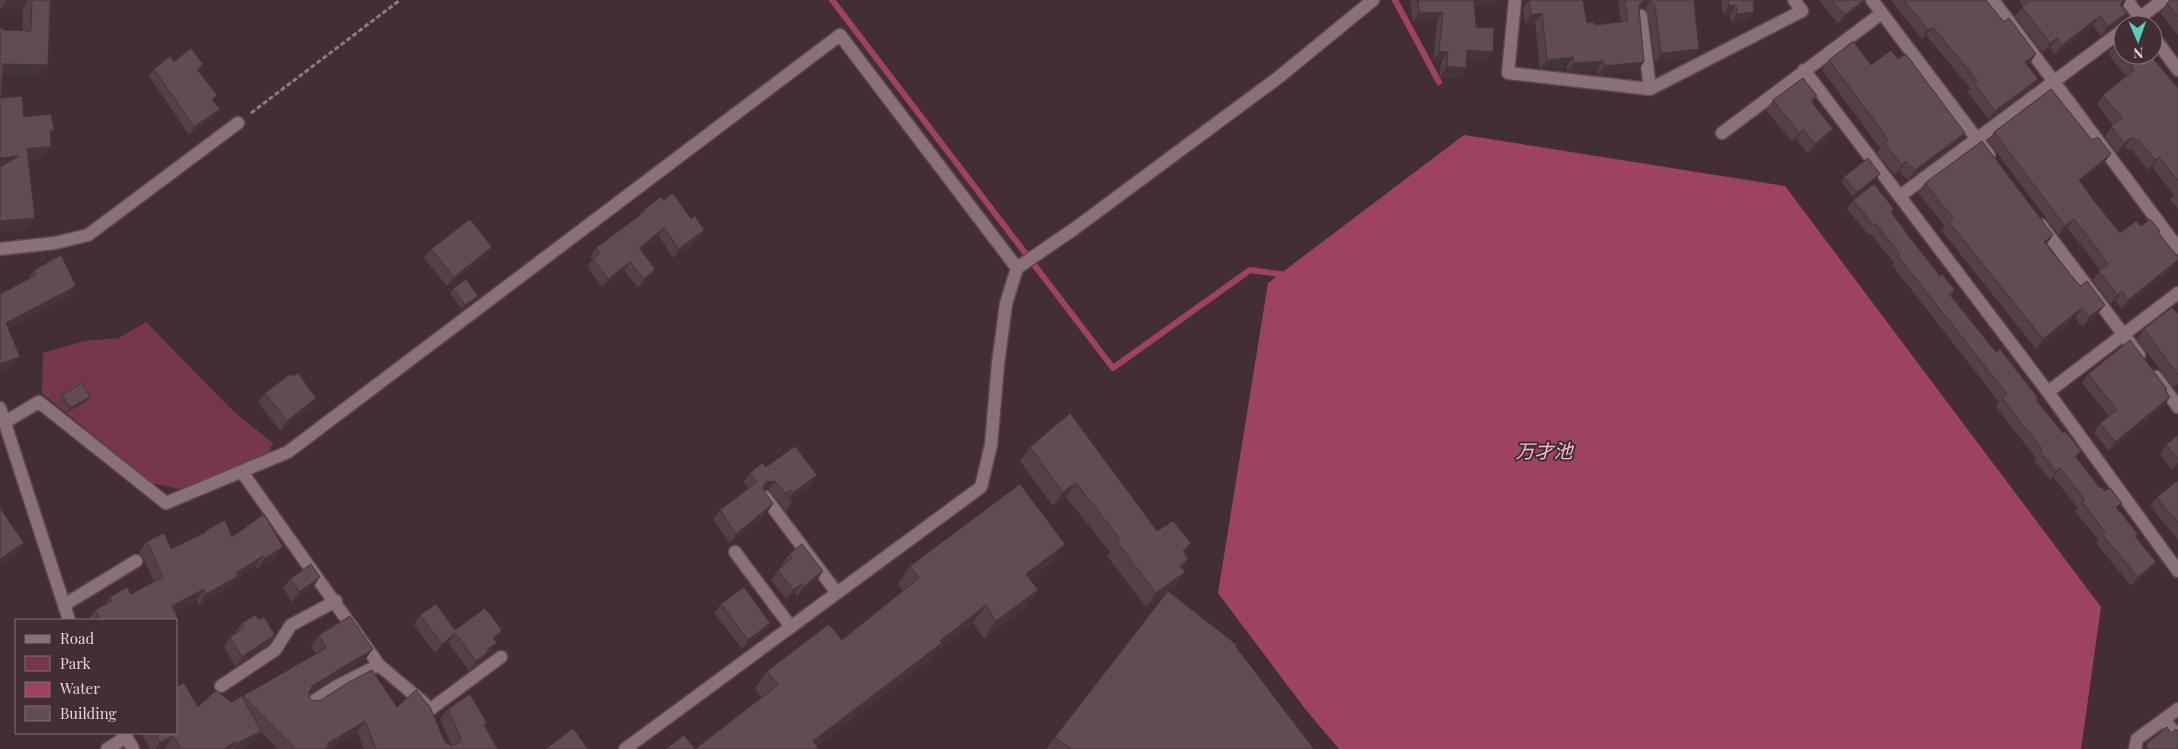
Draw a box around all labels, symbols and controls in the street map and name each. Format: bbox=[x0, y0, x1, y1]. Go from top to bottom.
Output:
north arrow bbox=[2113, 15, 2163, 65]
text: N bbox=[2133, 44, 2144, 63]
water label: 万才池 bbox=[1515, 437, 1574, 463]
legend bbox=[15, 619, 178, 734]
text: Road bbox=[60, 628, 94, 648]
text: Park bbox=[60, 653, 92, 673]
text: Water bbox=[59, 678, 100, 698]
text: Building bbox=[60, 703, 117, 723]

